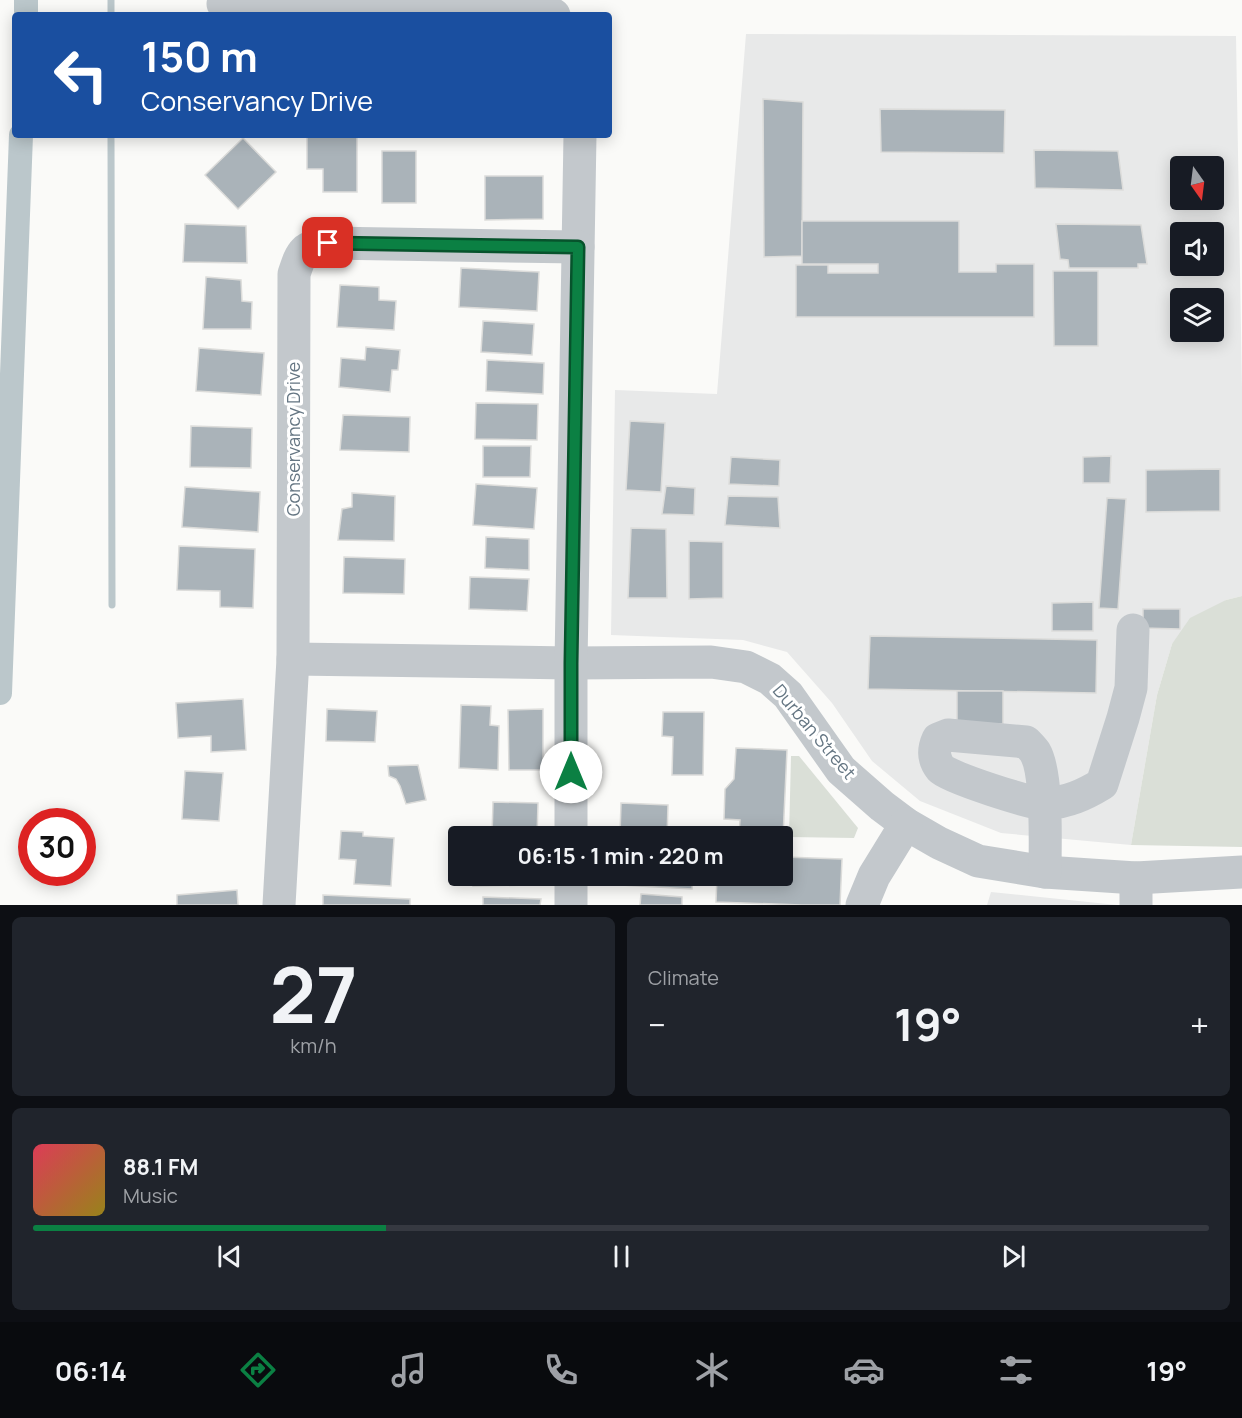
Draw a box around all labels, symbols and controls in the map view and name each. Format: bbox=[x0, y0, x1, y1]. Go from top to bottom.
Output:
text: 150 m bbox=[141, 27, 258, 85]
icon: left bbox=[42, 36, 120, 114]
text: Conservancy Drive bbox=[141, 82, 373, 119]
north arrow bbox=[1170, 156, 1224, 210]
map controls bbox=[1170, 156, 1224, 342]
pin bbox=[302, 217, 353, 268]
button: sound bbox=[1170, 222, 1224, 276]
icon: arrive bbox=[311, 226, 344, 259]
button: layers bbox=[1170, 288, 1224, 342]
street label: Conservancy Drive bbox=[281, 362, 305, 516]
street label: Durban Street bbox=[768, 679, 862, 784]
position arrow bbox=[539, 740, 603, 804]
speed limit sign: 30 bbox=[18, 808, 96, 886]
text: 06:15 · 1 min · 220 m bbox=[517, 841, 724, 871]
text: 27 bbox=[269, 940, 358, 1046]
text: Climate bbox=[648, 964, 719, 991]
text: 19° bbox=[894, 993, 962, 1055]
text: − bbox=[648, 1002, 666, 1047]
text: + bbox=[1190, 1002, 1209, 1047]
text: km/h bbox=[290, 1032, 337, 1059]
text: 88.1 FM bbox=[123, 1152, 198, 1182]
text: Music bbox=[123, 1182, 178, 1209]
icon: previous bbox=[213, 1240, 246, 1273]
icon: pause bbox=[605, 1240, 638, 1273]
icon: next bbox=[997, 1240, 1030, 1273]
icon: directions bbox=[237, 1349, 279, 1391]
icon: music bbox=[388, 1349, 430, 1391]
icon: phone bbox=[540, 1349, 582, 1391]
icon: climate bbox=[691, 1349, 733, 1391]
icon: car bbox=[843, 1349, 885, 1391]
icon: filters bbox=[995, 1349, 1037, 1391]
text: 06:14 bbox=[55, 1352, 127, 1389]
text: 19° bbox=[1146, 1352, 1187, 1389]

